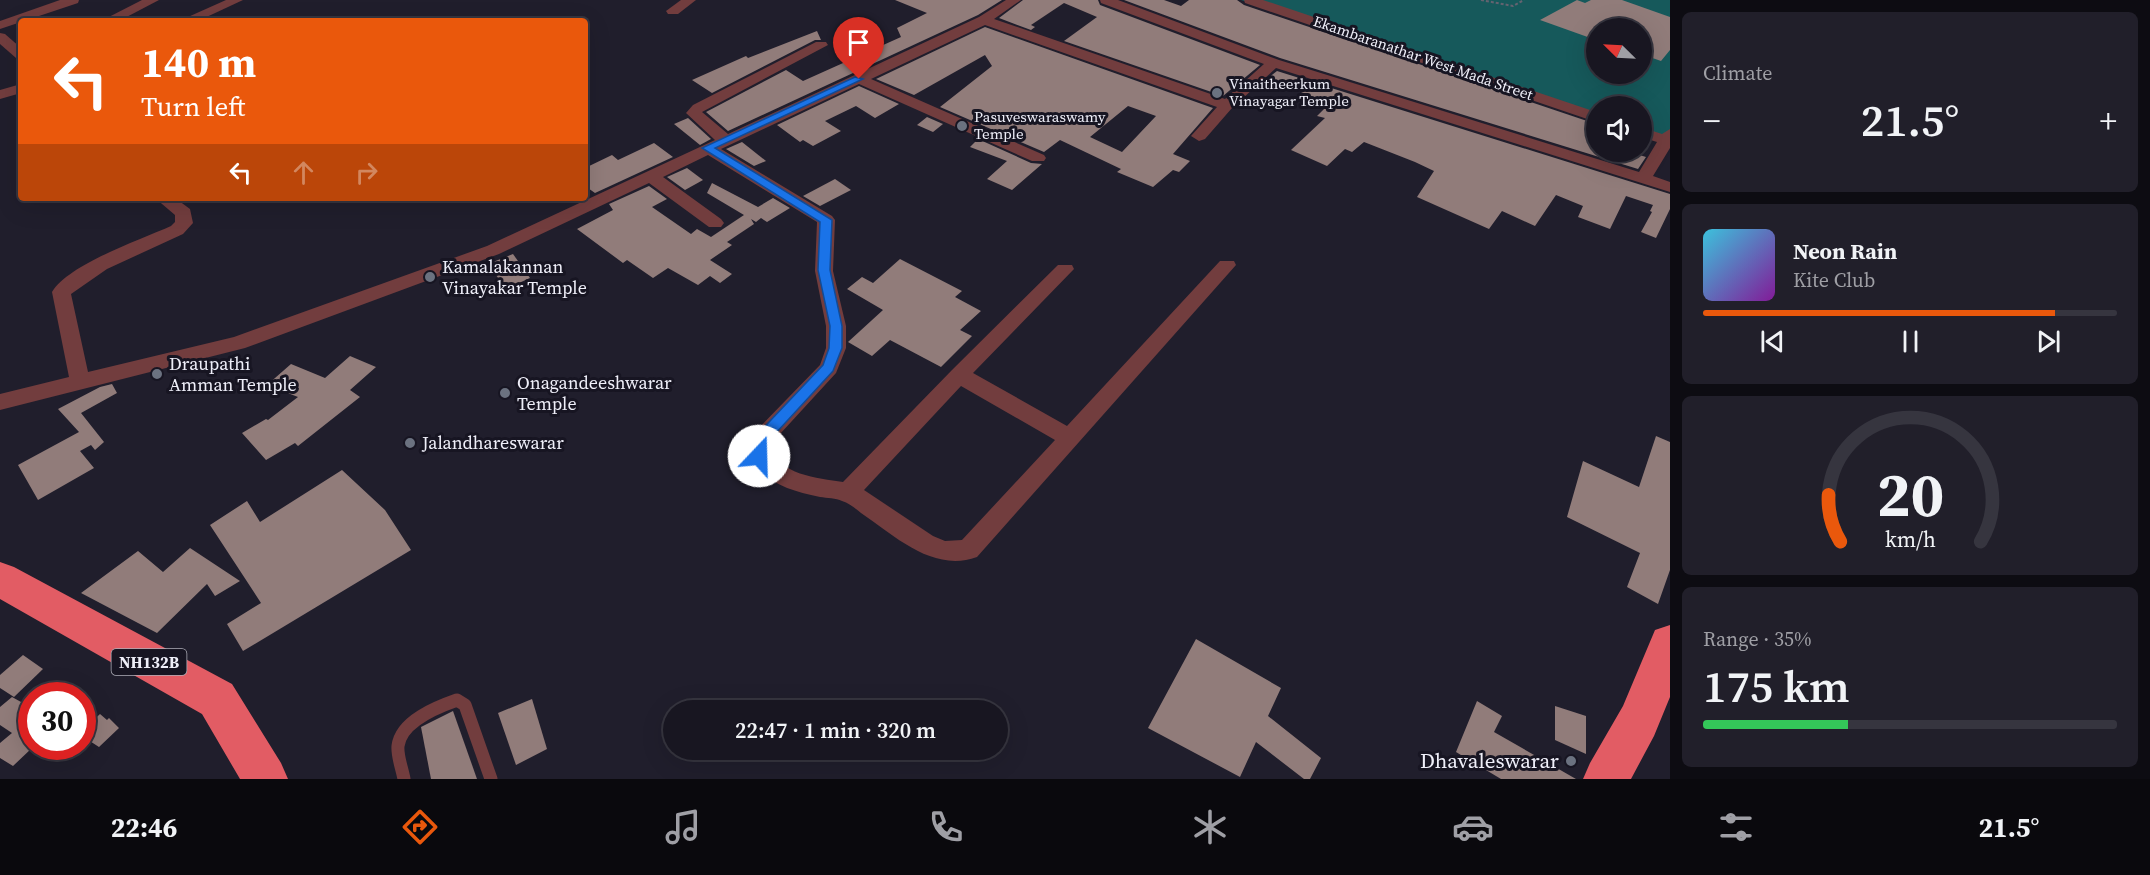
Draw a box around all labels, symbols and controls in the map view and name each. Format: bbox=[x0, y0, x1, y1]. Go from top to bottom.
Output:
street label: Ekambaranathar West Mada Street bbox=[1311, 10, 1536, 105]
pin bbox=[833, 17, 884, 79]
north arrow bbox=[1586, 18, 1652, 84]
map controls bbox=[1586, 18, 1652, 162]
icon: arrive bbox=[842, 26, 875, 59]
text: 140 m bbox=[141, 33, 256, 91]
icon: left bbox=[42, 42, 120, 120]
text: Climate bbox=[1703, 59, 1772, 87]
place label: Vinaitheerkum Vinayagar Temple bbox=[1229, 73, 1349, 111]
marker: Vinaitheerkum Vinayagar Temple bbox=[1210, 86, 1224, 100]
text: Turn left bbox=[141, 88, 245, 125]
text: 21.5° bbox=[1861, 89, 1959, 151]
button: sound bbox=[1586, 96, 1652, 162]
text: − bbox=[1703, 98, 1721, 143]
text: + bbox=[2100, 98, 2117, 143]
place label: Pasuveswaraswamy Temple bbox=[974, 106, 1106, 144]
marker: Pasuveswaraswamy Temple bbox=[955, 119, 969, 133]
icon: left bbox=[224, 156, 257, 189]
icon: ahead bbox=[287, 156, 320, 189]
icon: right bbox=[350, 156, 383, 189]
text: Neon Rain bbox=[1793, 236, 1897, 266]
place label: Kamalakannan Vinayakar Temple bbox=[442, 254, 587, 300]
text: Kite Club bbox=[1793, 266, 1875, 294]
marker: Kamalakannan Vinayakar Temple bbox=[423, 270, 437, 284]
icon: previous bbox=[1756, 325, 1789, 358]
icon: pause bbox=[1894, 325, 1927, 358]
icon: next bbox=[2032, 325, 2065, 358]
place label: Draupathi Amman Temple bbox=[169, 351, 297, 397]
marker: Draupathi Amman Temple bbox=[150, 367, 164, 381]
place label: Onagandeeshwarar Temple bbox=[517, 370, 672, 416]
marker: Onagandeeshwarar Temple bbox=[498, 386, 512, 400]
position arrow bbox=[727, 424, 791, 488]
place label: Jalandhareswarar bbox=[421, 430, 564, 455]
marker: Jalandhareswarar bbox=[403, 436, 417, 450]
text: 20 bbox=[1876, 452, 1944, 538]
text: km/h bbox=[1884, 526, 1936, 555]
text: Range · 35% bbox=[1703, 625, 1812, 653]
road number: NH132B bbox=[112, 649, 186, 675]
text: 175 km bbox=[1703, 655, 1850, 717]
speed limit sign: 30 bbox=[18, 682, 96, 760]
text: 22:47 · 1 min · 320 m bbox=[735, 715, 936, 745]
place label: Dhavaleswarar bbox=[1420, 746, 1559, 775]
marker: Dhavaleswarar bbox=[1564, 754, 1578, 768]
icon: directions bbox=[399, 806, 441, 848]
icon: music bbox=[662, 806, 704, 848]
icon: phone bbox=[925, 806, 967, 848]
icon: climate bbox=[1189, 806, 1231, 848]
icon: car bbox=[1452, 806, 1494, 848]
icon: filters bbox=[1715, 806, 1757, 848]
text: 22:46 bbox=[111, 809, 177, 846]
text: 21.5° bbox=[1978, 809, 2039, 846]

